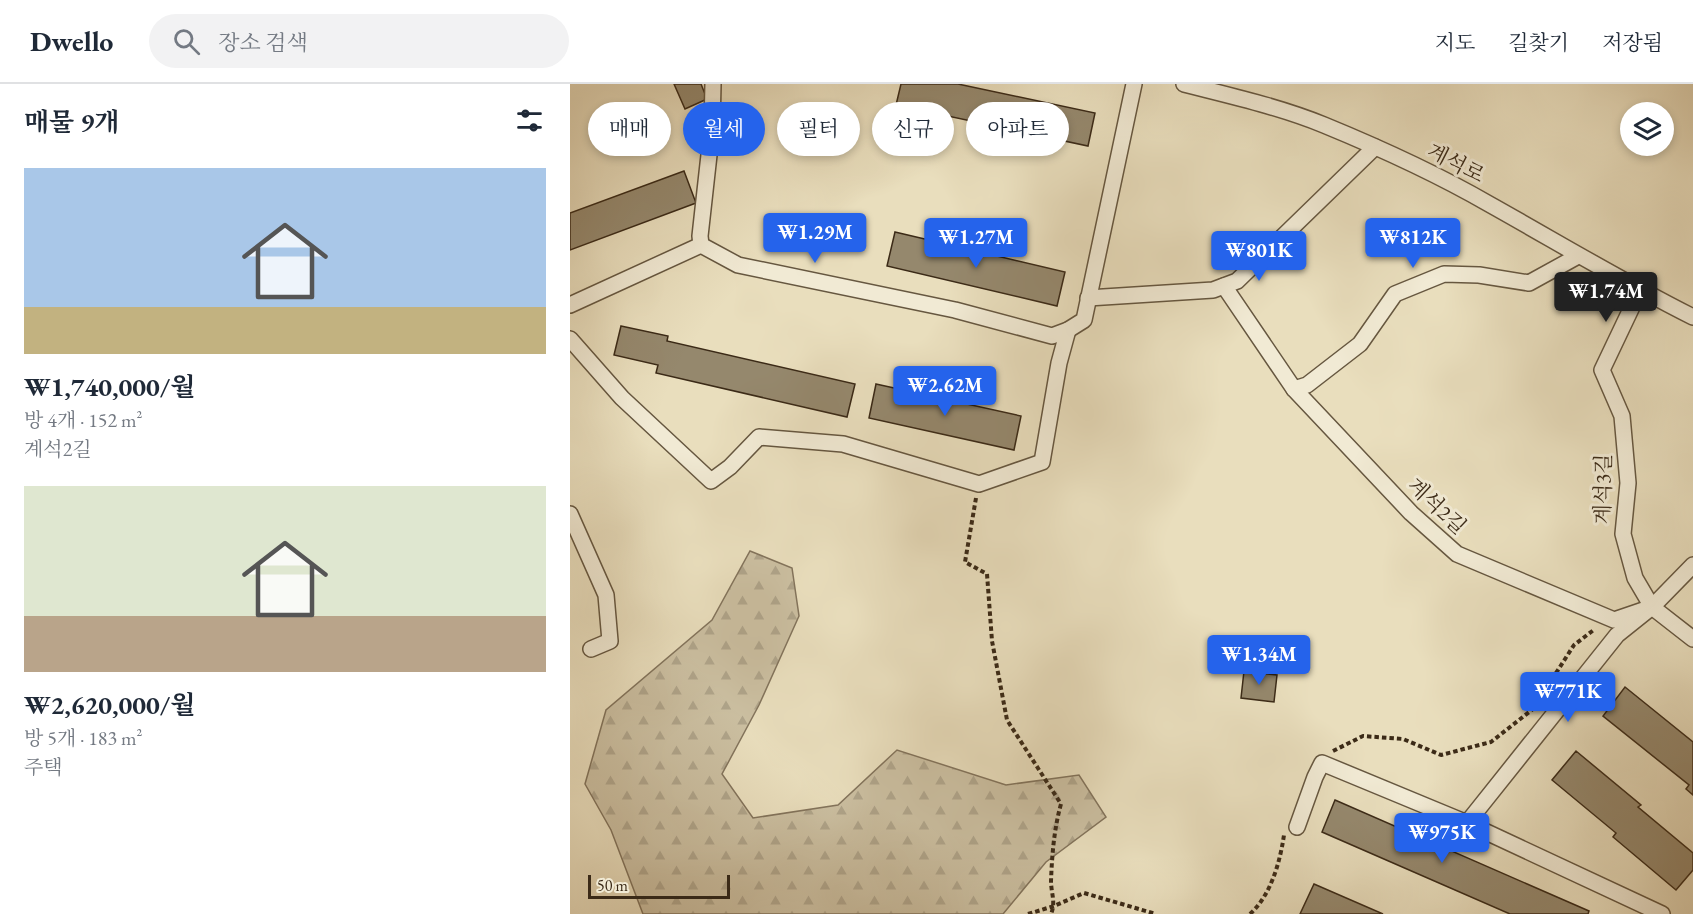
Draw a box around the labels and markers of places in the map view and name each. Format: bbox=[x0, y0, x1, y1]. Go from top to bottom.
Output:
pin: ₩1.29M bbox=[766, 213, 864, 264]
pin: ₩1.27M bbox=[927, 218, 1025, 269]
pin: ₩812K bbox=[1371, 218, 1455, 269]
pin: ₩801K bbox=[1217, 231, 1301, 282]
pin: ₩1.74M bbox=[1557, 272, 1655, 323]
pin: ₩2.62M bbox=[896, 366, 994, 417]
pin: ₩1.34M bbox=[1210, 635, 1308, 686]
pin: ₩771K bbox=[1526, 672, 1610, 723]
pin: ₩975K bbox=[1400, 813, 1484, 864]

